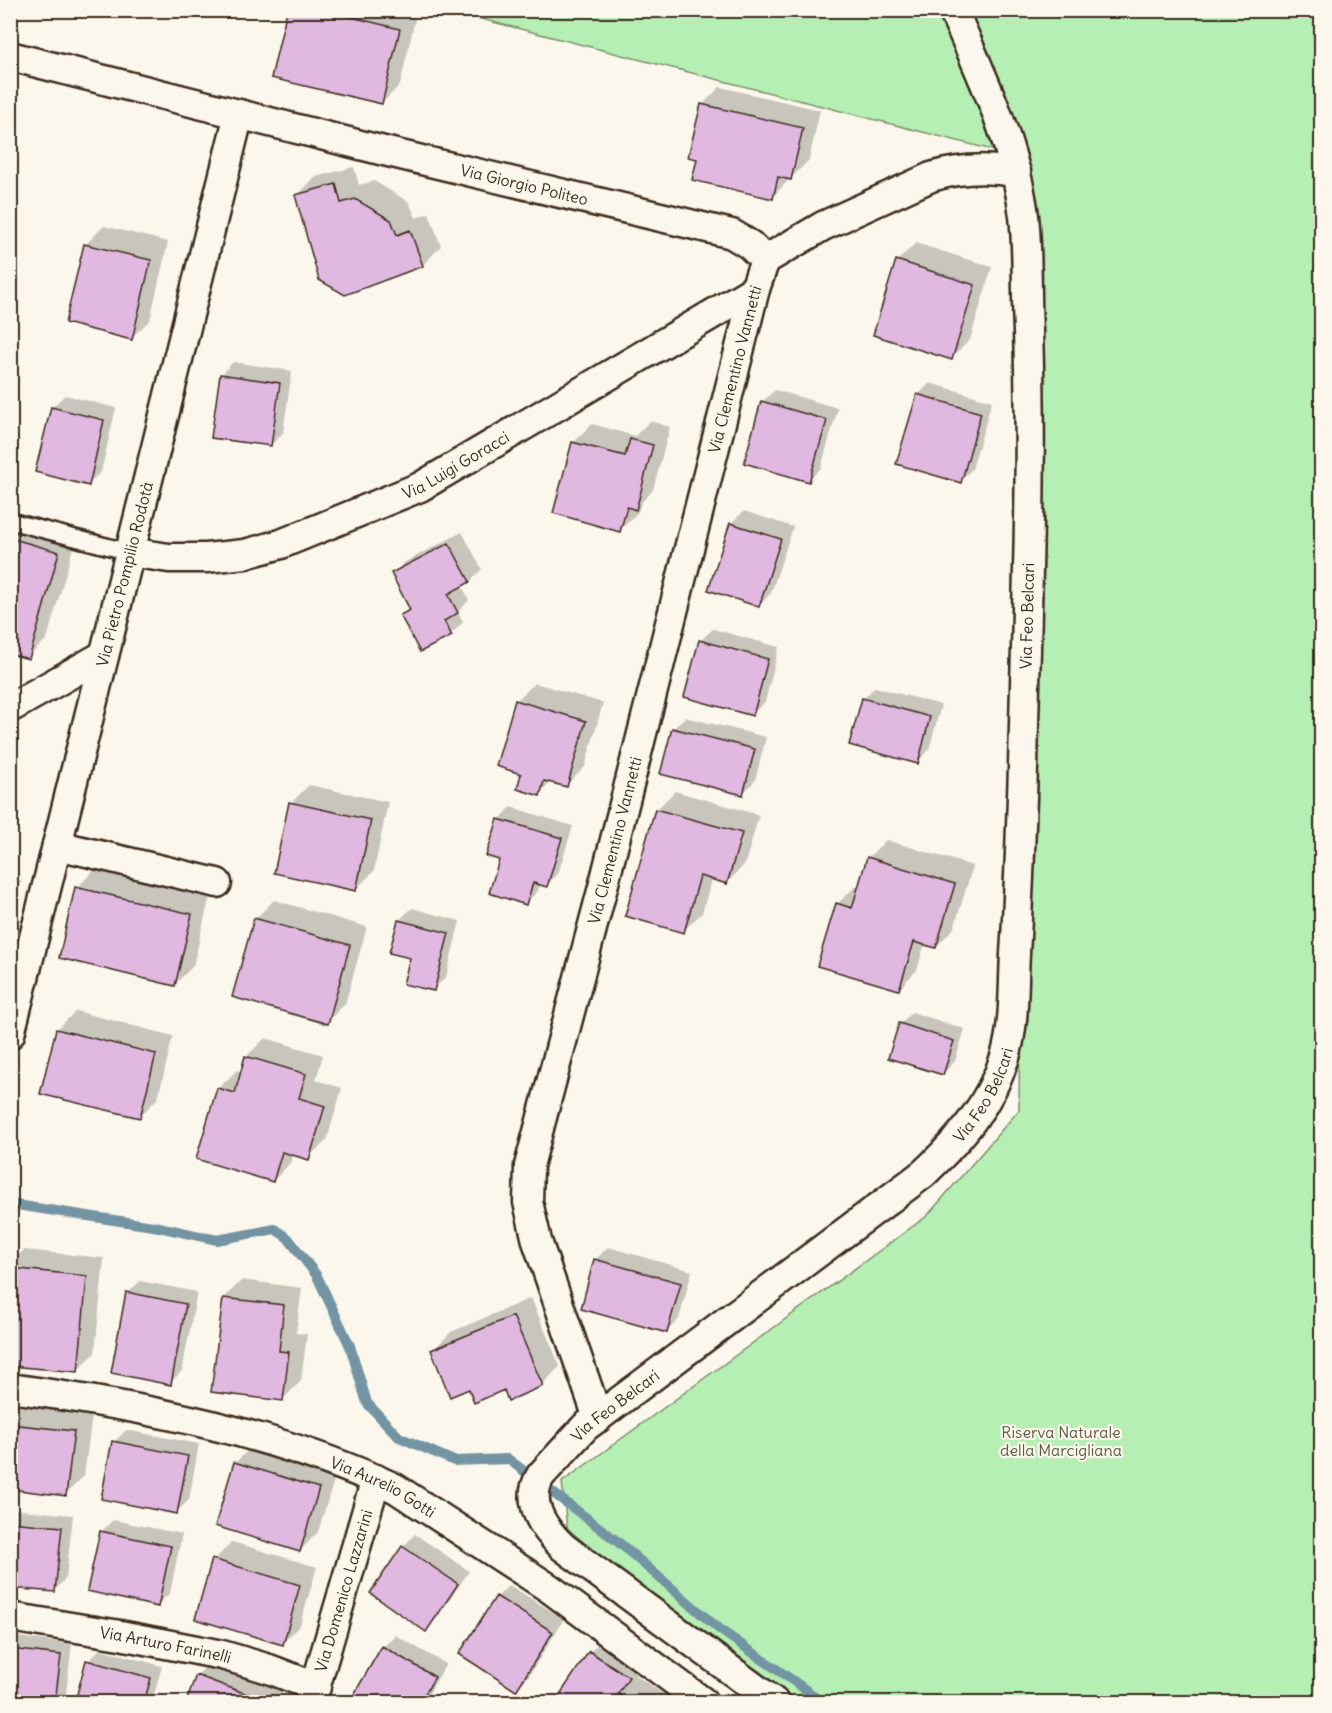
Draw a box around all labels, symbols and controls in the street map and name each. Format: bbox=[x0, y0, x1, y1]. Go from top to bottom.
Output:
street label: Via Giorgio Politeo bbox=[458, 160, 590, 209]
street label: Via Clementino Vannetti bbox=[704, 283, 765, 455]
street label: Via Luigi Goracci bbox=[399, 427, 513, 503]
street label: Via Pietro Pompilio Rodotà bbox=[92, 479, 157, 669]
street label: Via Feo Belcari bbox=[1015, 563, 1038, 669]
street label: Via Clementino Vannetti bbox=[584, 754, 646, 926]
street label: Via Feo Belcari bbox=[949, 1046, 1017, 1146]
street label: Via Feo Belcari bbox=[567, 1365, 663, 1446]
park label: Riserva Naturale della Marcigliana bbox=[1000, 1422, 1122, 1460]
street label: Via Aurelio Gotti bbox=[328, 1452, 440, 1522]
street label: Via Domenico Lazzarini bbox=[310, 1507, 377, 1674]
street label: Via Arturo Farinelli bbox=[98, 1622, 234, 1667]

